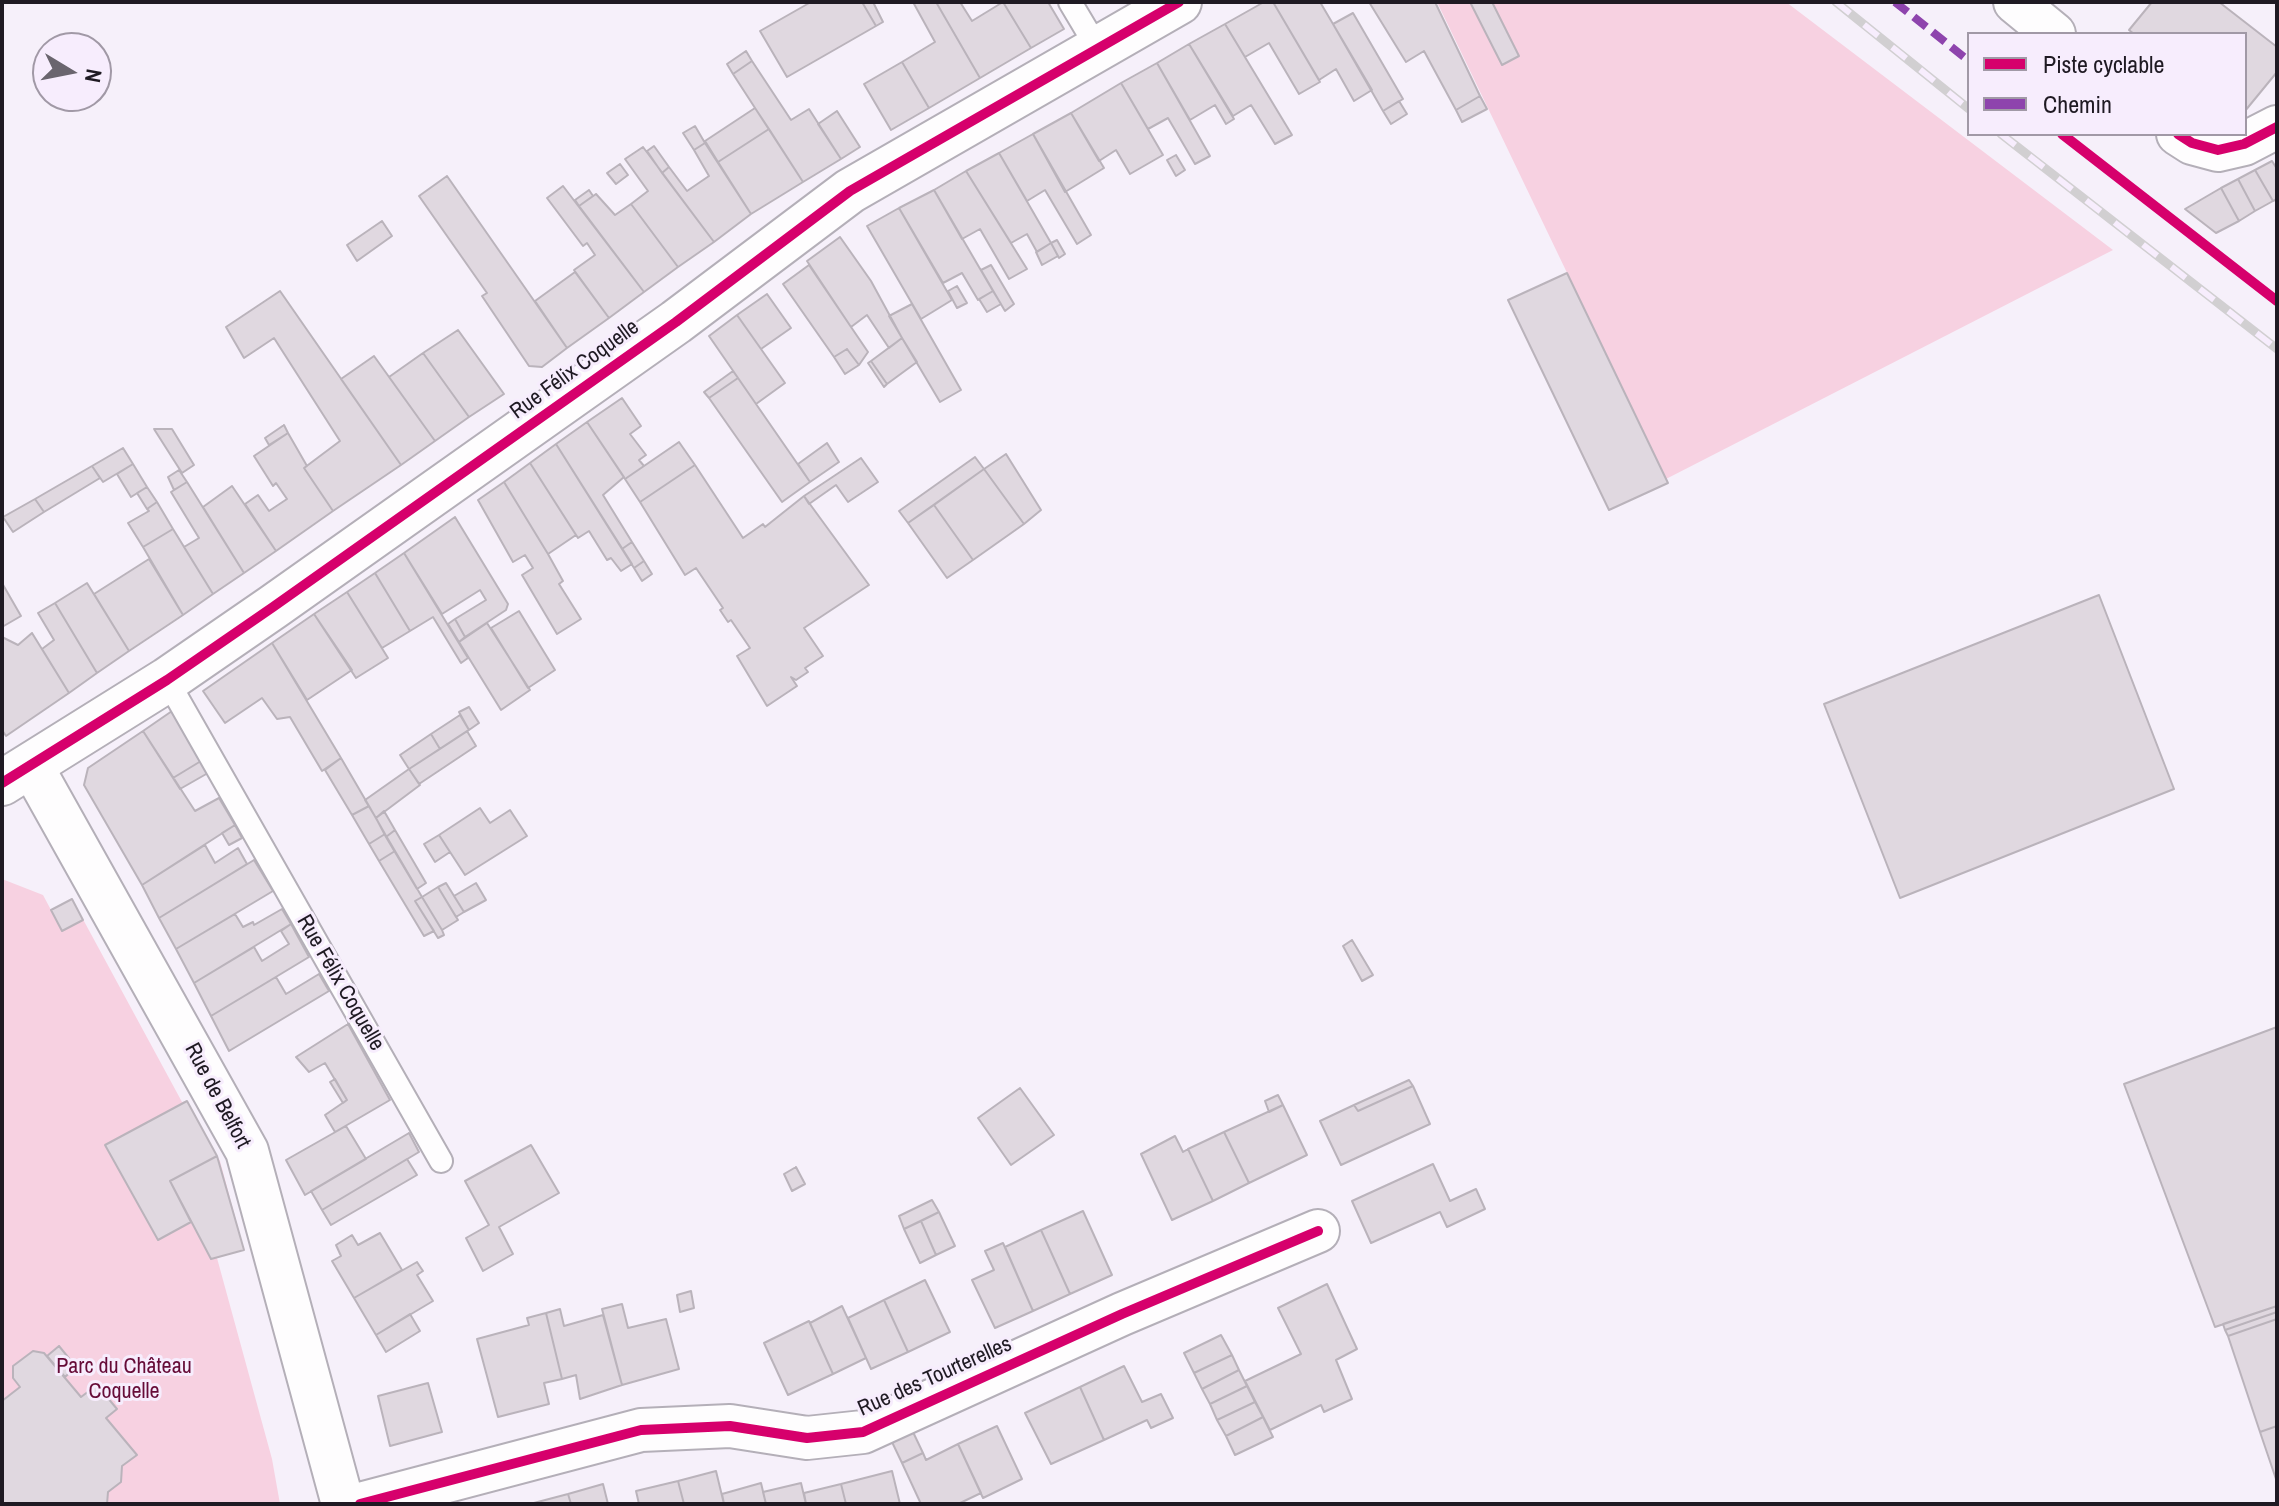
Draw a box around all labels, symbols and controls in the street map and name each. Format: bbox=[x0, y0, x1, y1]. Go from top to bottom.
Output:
north arrow bbox=[32, 32, 112, 112]
legend bbox=[1967, 32, 2247, 136]
text: Piste cyclable bbox=[2043, 48, 2164, 80]
text: N bbox=[78, 67, 110, 85]
text: Chemin bbox=[2043, 88, 2112, 120]
street label: Rue Félix Coquelle bbox=[506, 314, 644, 426]
street label: Rue Félix Coquelle bbox=[290, 910, 390, 1056]
street label: Rue de Belfort bbox=[178, 1039, 256, 1153]
street label: Rue des Tourterelles bbox=[854, 1331, 1016, 1423]
park label: Parc du Château Coquelle bbox=[56, 1354, 192, 1406]

